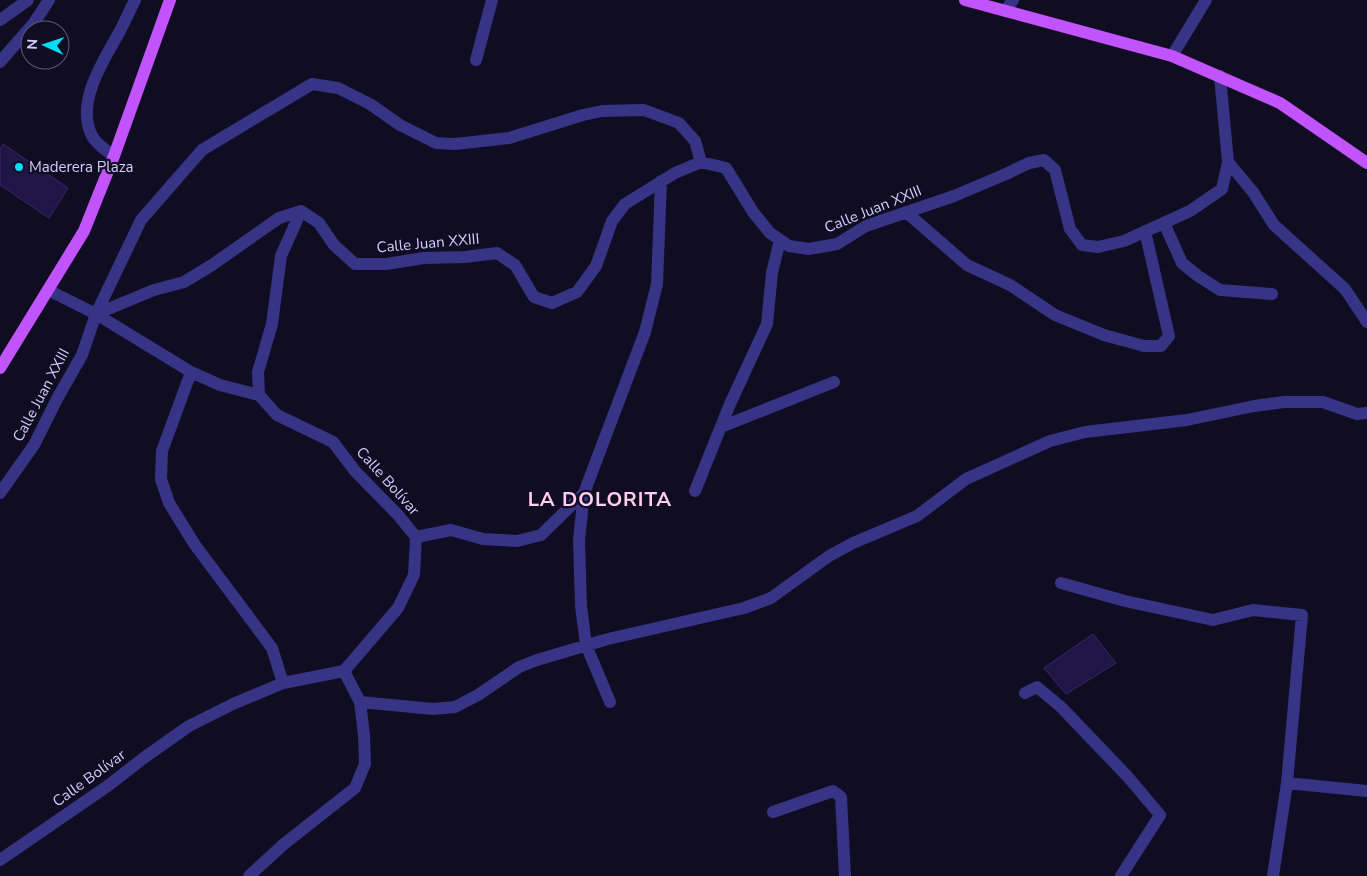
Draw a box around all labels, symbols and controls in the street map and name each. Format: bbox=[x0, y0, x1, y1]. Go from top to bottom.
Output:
north arrow bbox=[20, 20, 70, 70]
text: N bbox=[23, 39, 42, 50]
place label: Maderera Plaza bbox=[29, 157, 134, 177]
marker: Maderera Plaza bbox=[13, 161, 25, 173]
street label: Calle Juan XXIII bbox=[821, 180, 925, 238]
street label: Calle Juan XXIII bbox=[376, 229, 480, 257]
street label: Calle Juan XXIII bbox=[8, 345, 74, 445]
street label: Calle Bolívar bbox=[352, 442, 425, 520]
district label: LA DOLORITA bbox=[528, 486, 672, 513]
street label: Calle Bolívar bbox=[48, 744, 130, 811]

